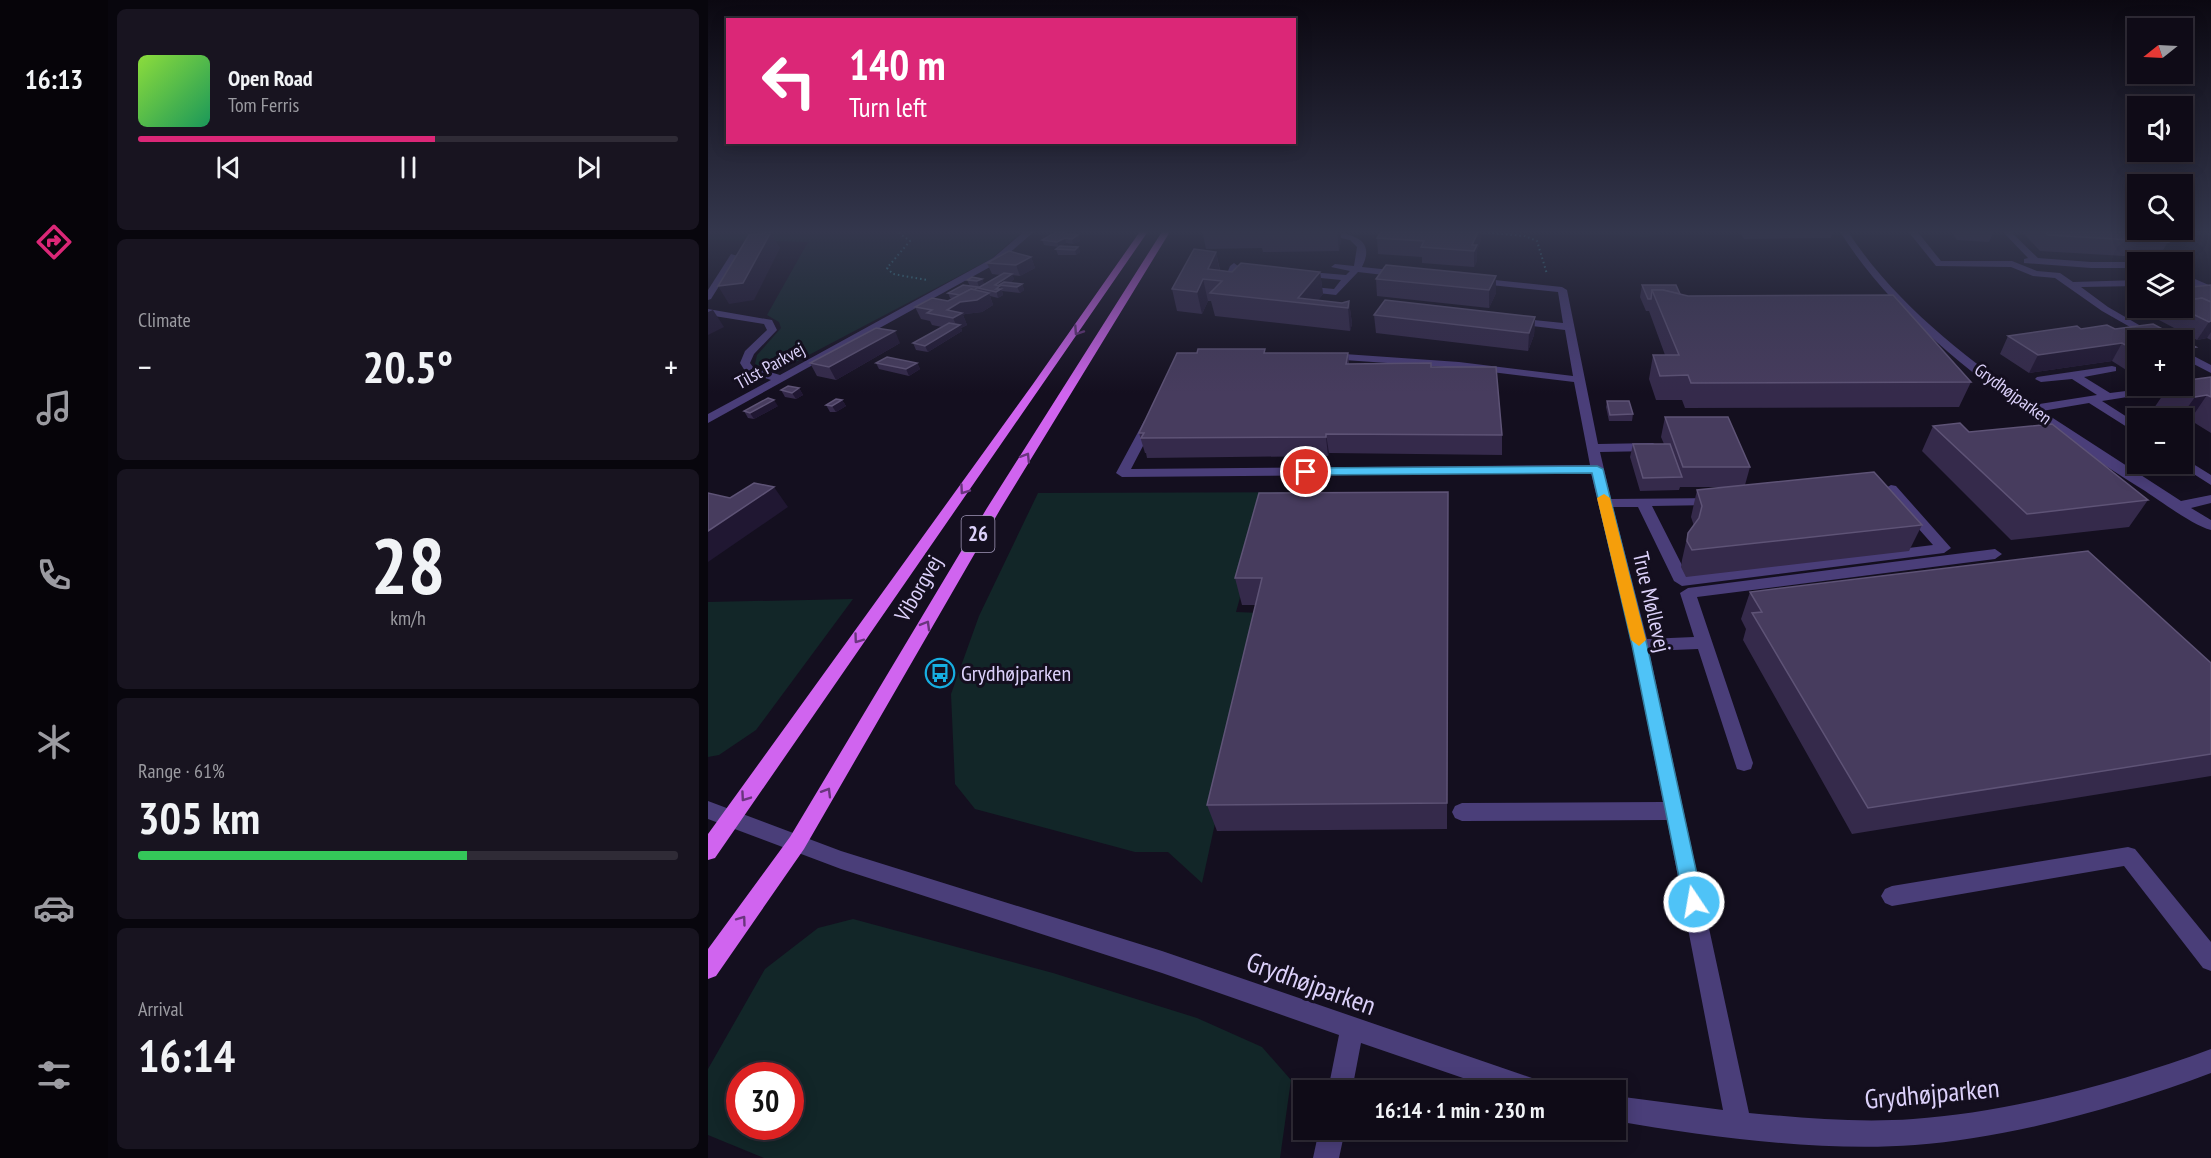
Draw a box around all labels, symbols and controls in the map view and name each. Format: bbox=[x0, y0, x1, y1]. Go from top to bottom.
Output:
north arrow bbox=[2127, 18, 2193, 84]
map controls bbox=[2127, 18, 2193, 474]
text: 140 m bbox=[849, 37, 946, 92]
icon: left bbox=[750, 42, 828, 120]
text: 16:13 bbox=[25, 62, 83, 96]
text: Open Road bbox=[228, 64, 313, 92]
text: Turn left bbox=[849, 90, 927, 124]
text: Tom Ferris bbox=[228, 92, 299, 118]
button: sound bbox=[2127, 96, 2193, 162]
icon: previous bbox=[212, 151, 245, 184]
icon: pause bbox=[392, 151, 425, 184]
icon: next bbox=[572, 151, 605, 184]
button: search bbox=[2127, 174, 2193, 240]
icon: directions bbox=[33, 221, 75, 263]
button: layers bbox=[2127, 252, 2193, 318]
text: Climate bbox=[138, 307, 191, 333]
one-way arrow bbox=[1074, 325, 1085, 336]
button: + bbox=[2127, 330, 2193, 396]
text: 20.5° bbox=[363, 337, 453, 395]
street label: Tilst Parkvej bbox=[731, 337, 809, 394]
text: − bbox=[138, 345, 152, 388]
text: + bbox=[664, 345, 678, 388]
street label: Grydhøjparken bbox=[1970, 358, 2056, 429]
icon: music bbox=[33, 387, 75, 429]
button: − bbox=[2127, 408, 2193, 474]
pin bbox=[1280, 446, 1331, 497]
one-way arrow bbox=[1018, 453, 1030, 463]
icon: arrive bbox=[1289, 455, 1322, 488]
one-way arrow bbox=[960, 483, 971, 494]
text: 28 bbox=[371, 515, 445, 616]
road number: 26 bbox=[962, 516, 994, 552]
street label: True Møllevej bbox=[1627, 549, 1677, 655]
street label: Viborgvej bbox=[887, 550, 948, 627]
icon: phone bbox=[33, 554, 75, 596]
text: km/h bbox=[390, 605, 426, 631]
one-way arrow bbox=[919, 620, 931, 631]
one-way arrow bbox=[854, 632, 865, 643]
bus stop icon: Grydhøjparken bbox=[924, 657, 956, 689]
place label: Grydhøjparken bbox=[961, 659, 1071, 687]
icon: climate bbox=[33, 721, 75, 763]
text: Range · 61% bbox=[138, 758, 225, 784]
text: 305 km bbox=[138, 788, 260, 846]
one-way arrow bbox=[819, 788, 831, 798]
one-way arrow bbox=[741, 791, 752, 802]
position arrow bbox=[1662, 870, 1726, 934]
icon: car bbox=[33, 887, 75, 929]
one-way arrow bbox=[734, 915, 745, 926]
street label: Grydhøjparken bbox=[1242, 944, 1381, 1022]
text: Arrival bbox=[138, 996, 183, 1022]
text: 16:14 bbox=[138, 1026, 235, 1084]
icon: filters bbox=[33, 1054, 75, 1096]
speed limit sign: 30 bbox=[726, 1062, 804, 1140]
street label: Grydhøjparken bbox=[1863, 1070, 2001, 1116]
text: 16:14 · 1 min · 230 m bbox=[1374, 1096, 1545, 1124]

